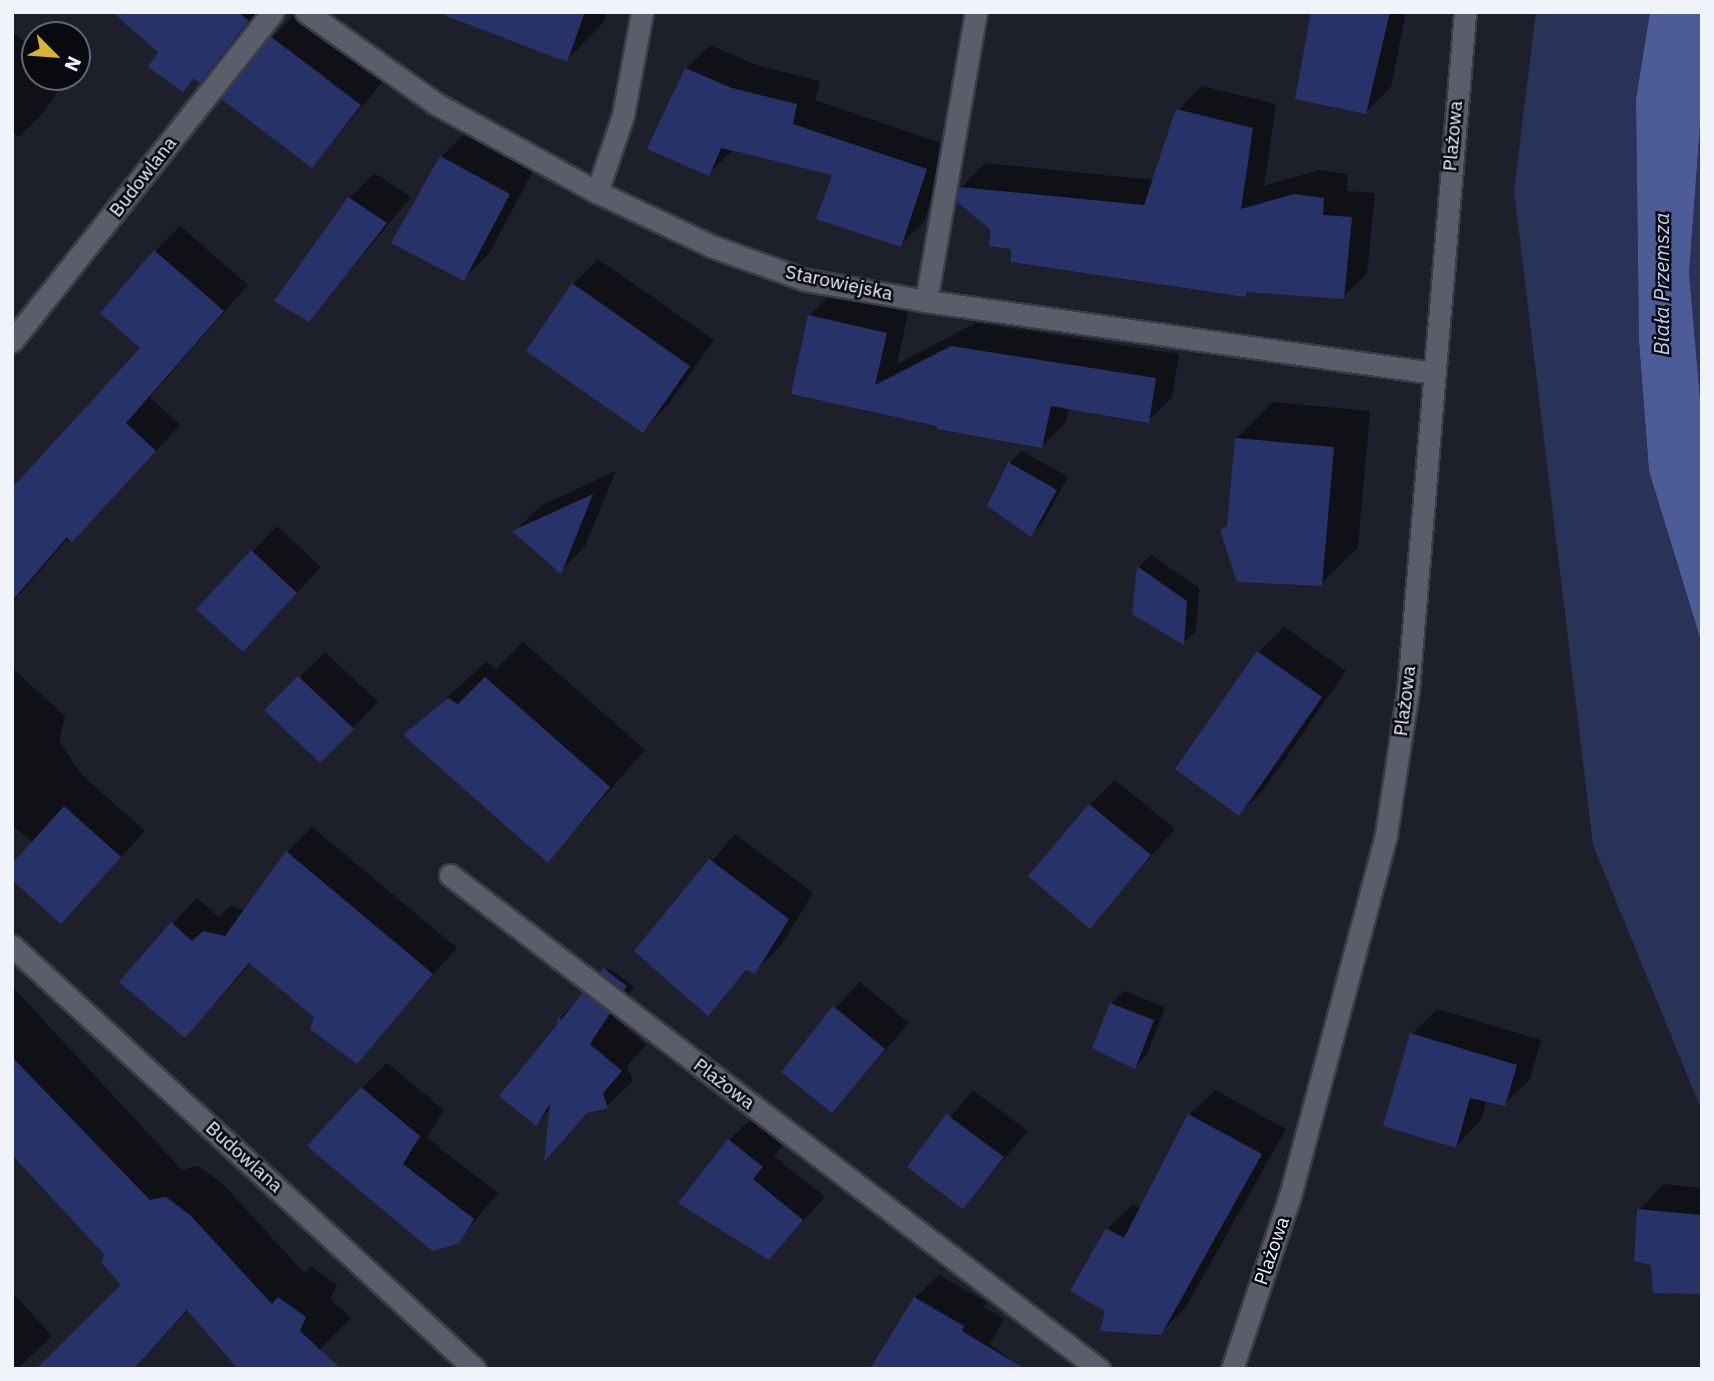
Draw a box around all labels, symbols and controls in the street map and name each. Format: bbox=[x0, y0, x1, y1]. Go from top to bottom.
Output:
north arrow bbox=[21, 21, 91, 91]
text: N bbox=[59, 53, 87, 75]
street label: Plażowa bbox=[1439, 100, 1467, 172]
street label: Budowlana bbox=[105, 132, 181, 222]
water label: Biała Przemsza bbox=[1648, 213, 1674, 355]
street label: Starowiejska bbox=[783, 261, 895, 305]
street label: Plażowa bbox=[1389, 665, 1421, 737]
street label: Plażowa bbox=[689, 1054, 759, 1114]
street label: Budowlana bbox=[201, 1117, 287, 1197]
street label: Plażowa bbox=[1250, 1214, 1294, 1288]

